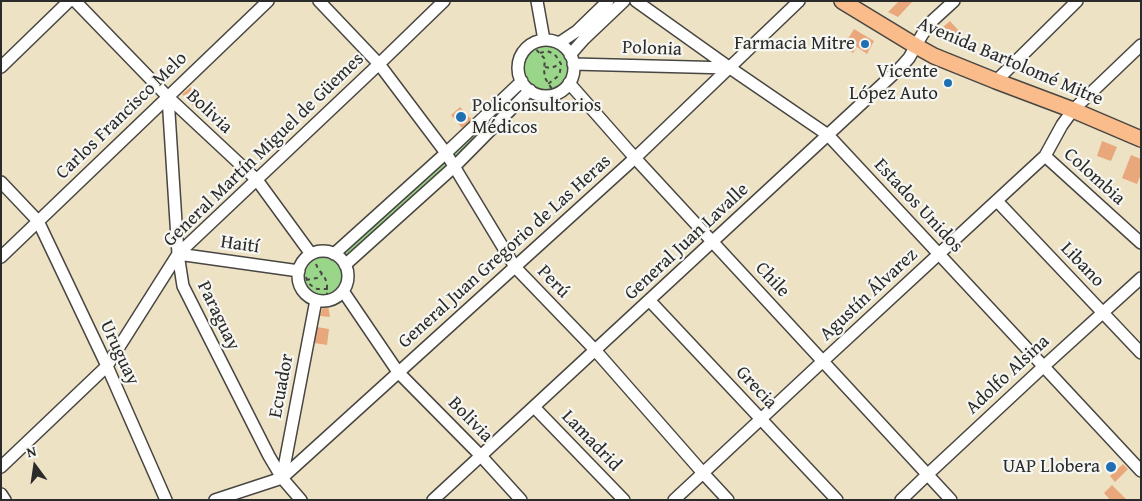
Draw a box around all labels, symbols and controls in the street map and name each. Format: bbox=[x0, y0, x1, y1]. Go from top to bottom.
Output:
street label: Avenida Bartolomé Mitre bbox=[914, 13, 1106, 111]
place label: Farmacia Mitre bbox=[734, 33, 855, 55]
street label: Polonia bbox=[622, 37, 682, 61]
marker: Farmacia Mitre bbox=[859, 38, 871, 50]
street label: Carlos Francisco Melo bbox=[52, 48, 192, 184]
street label: General Martín Miguel de Güemes bbox=[159, 48, 369, 252]
place label: Vicente López Auto bbox=[849, 61, 938, 105]
marker: Vicente López Auto bbox=[942, 77, 954, 89]
street label: Bolivia bbox=[181, 85, 237, 139]
place label: Policonsultorios Médicos bbox=[472, 95, 601, 139]
marker: Policonsultorios Médicos bbox=[454, 110, 468, 124]
street label: Colombia bbox=[1059, 144, 1129, 210]
street label: General Juan Gregorio de Las Heras bbox=[394, 150, 616, 354]
street label: Estados Unidos bbox=[869, 154, 967, 258]
street label: General Juan Lavalle bbox=[620, 179, 754, 305]
street label: Haití bbox=[219, 231, 261, 259]
street label: Libano bbox=[1055, 238, 1109, 292]
street label: Agustín Álvarez bbox=[815, 244, 923, 346]
street label: Chile bbox=[750, 257, 794, 303]
street label: Perú bbox=[532, 261, 574, 303]
street label: Paraguay bbox=[192, 278, 244, 354]
street label: Uruguay bbox=[94, 317, 144, 389]
street label: Adolfo Alsina bbox=[961, 330, 1055, 420]
street label: Ecuador bbox=[265, 352, 299, 420]
street label: Grecia bbox=[730, 362, 782, 414]
street label: Bolivia bbox=[443, 392, 497, 448]
street label: Lamadrid bbox=[556, 406, 626, 476]
north arrow bbox=[10, 441, 60, 491]
text: N bbox=[24, 441, 38, 462]
place label: UAP Llobera bbox=[1003, 456, 1100, 478]
marker: UAP Llobera bbox=[1104, 460, 1118, 474]

